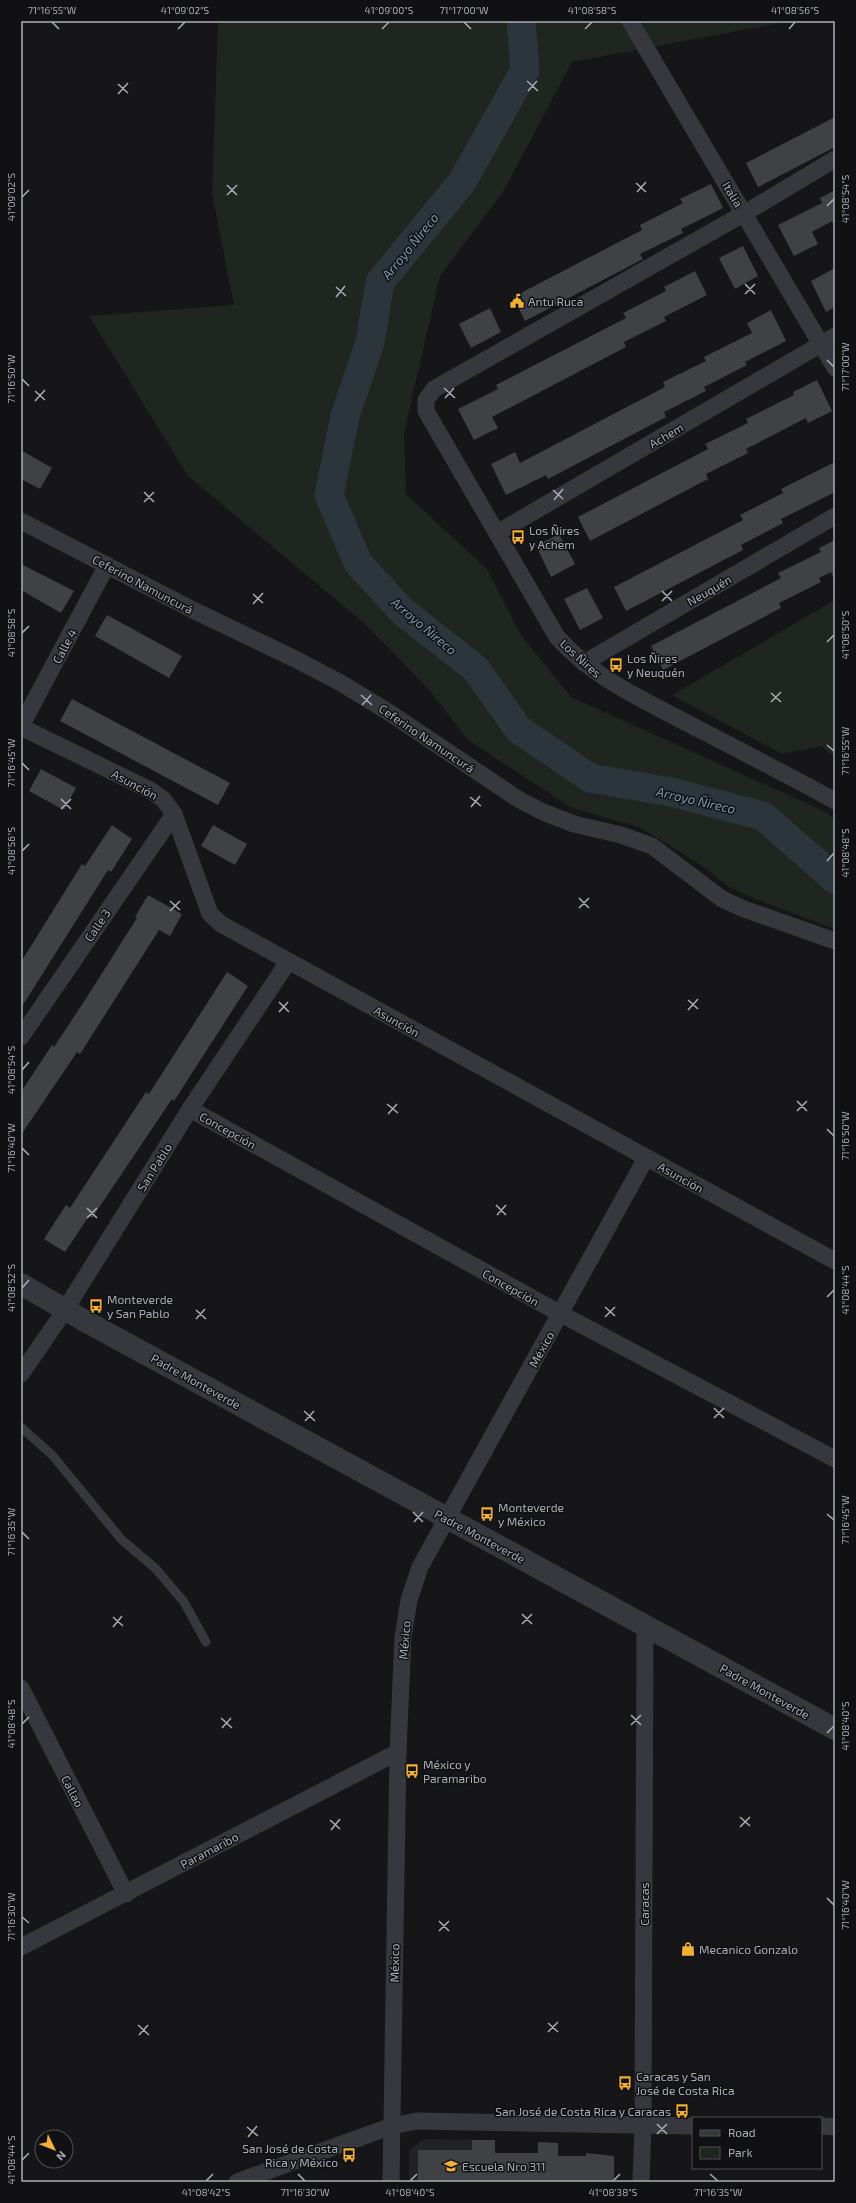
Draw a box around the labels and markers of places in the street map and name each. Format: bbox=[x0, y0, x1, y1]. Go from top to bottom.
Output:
public building icon: Antu Ruca bbox=[509, 293, 525, 309]
place label: Antu Ruca bbox=[528, 294, 583, 308]
place label: Los Ñires y Achem bbox=[529, 523, 579, 551]
bus stop icon: Los Ñires y Achem bbox=[510, 529, 526, 545]
place label: Los Ñires y Neuquén bbox=[627, 651, 685, 679]
bus stop icon: Los Ñires y Neuquén bbox=[608, 657, 624, 673]
place label: Monteverde y San Pablo bbox=[107, 1292, 173, 1320]
bus stop icon: Monteverde y San Pablo bbox=[88, 1298, 104, 1314]
place label: Monteverde y México bbox=[498, 1500, 564, 1528]
bus stop icon: Monteverde y México bbox=[479, 1506, 495, 1522]
place label: México y Paramaribo bbox=[423, 1757, 487, 1785]
bus stop icon: México y Paramaribo bbox=[404, 1763, 420, 1779]
shop icon: Mecanico Gonzalo bbox=[680, 1941, 696, 1957]
place label: Mecanico Gonzalo bbox=[699, 1942, 798, 1956]
place label: Caracas y San José de Costa Rica bbox=[636, 2069, 735, 2097]
bus stop icon: Caracas y San José de Costa Rica bbox=[617, 2075, 633, 2091]
bus stop icon: San José de Costa Rica y Caracas bbox=[674, 2103, 690, 2119]
place label: San José de Costa Rica y Caracas bbox=[495, 2104, 671, 2118]
place label: San José de Costa Rica y México bbox=[242, 2141, 338, 2169]
bus stop icon: San José de Costa Rica y México bbox=[341, 2147, 357, 2163]
school or university icon: Escuela Nro 311 bbox=[443, 2158, 459, 2174]
place label: Escuela Nro 311 bbox=[462, 2159, 546, 2173]

